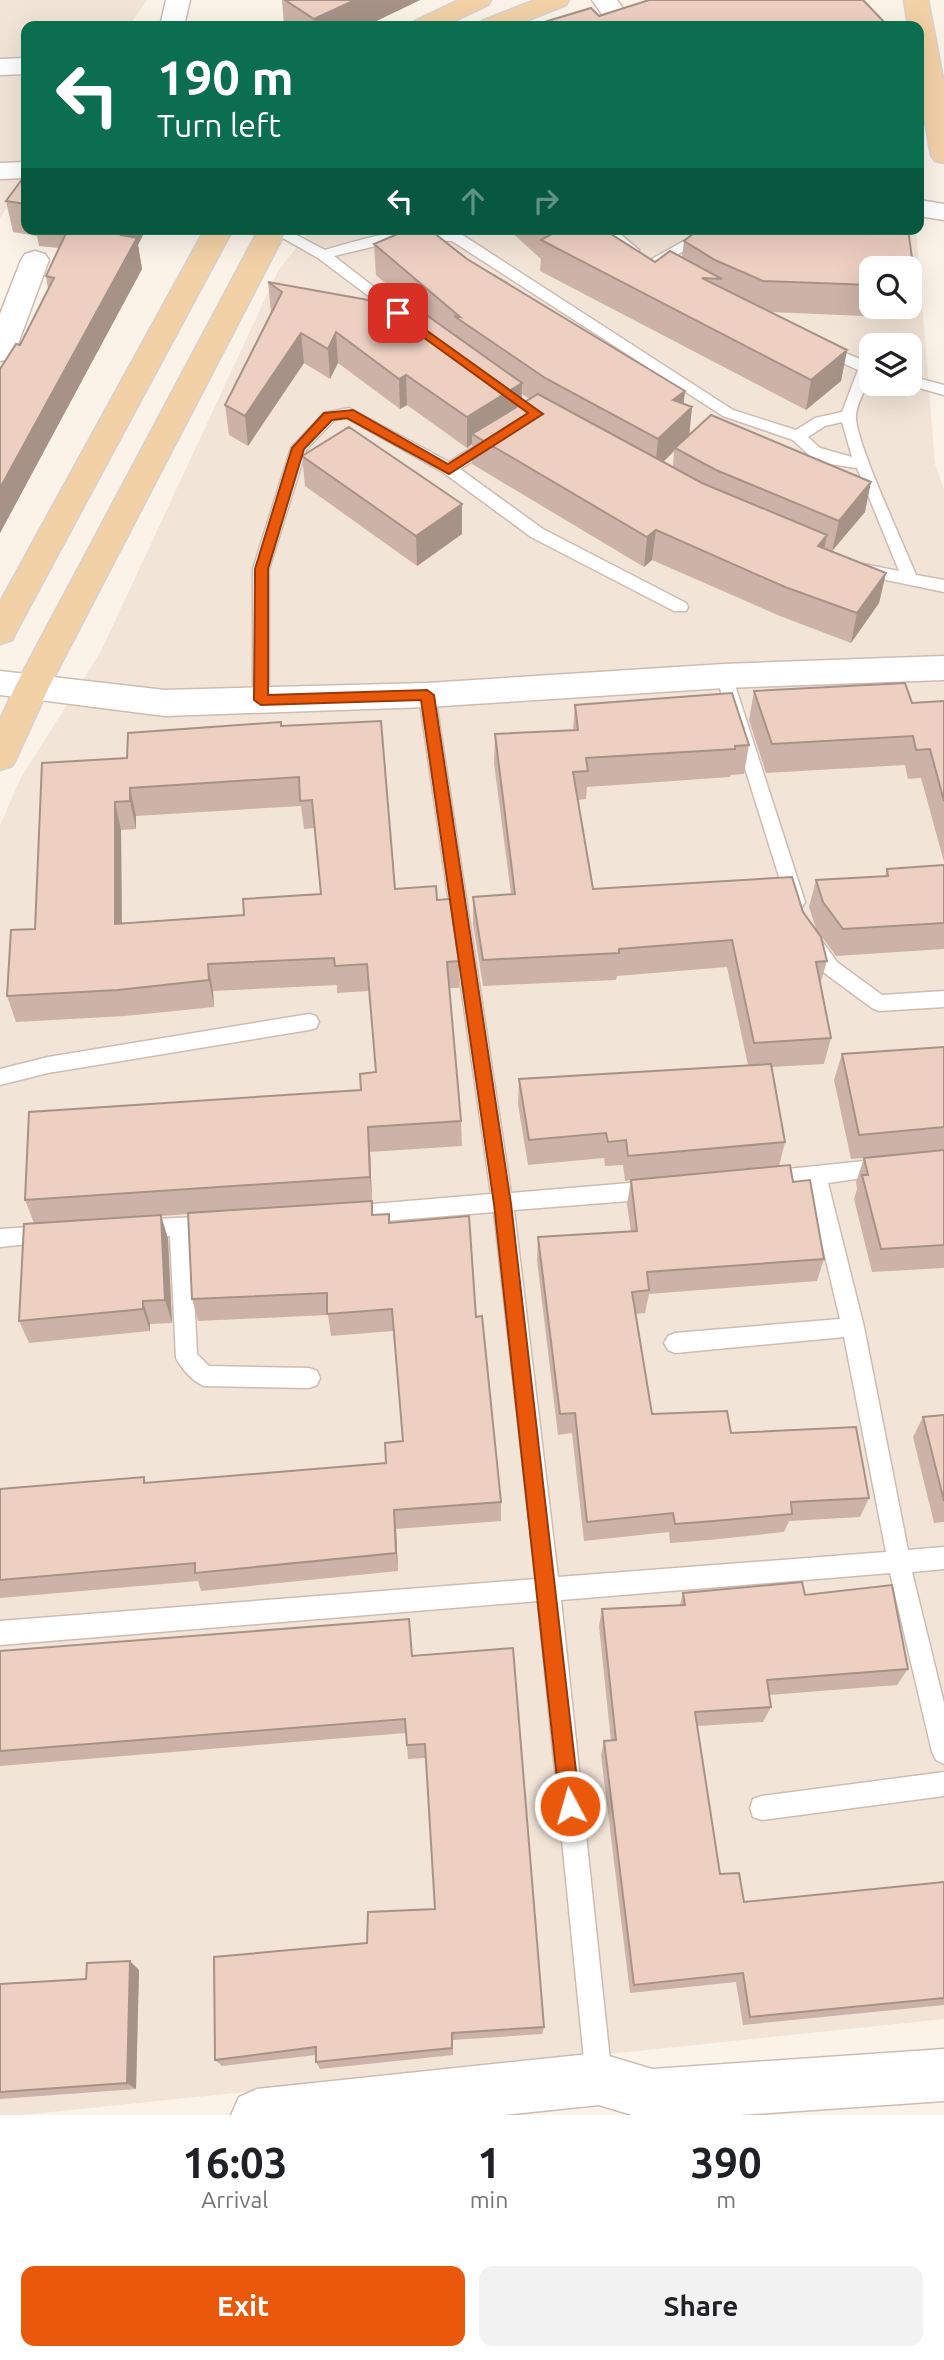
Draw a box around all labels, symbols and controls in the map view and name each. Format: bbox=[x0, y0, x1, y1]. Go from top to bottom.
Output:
icon: left bbox=[42, 49, 133, 140]
text: 190 m bbox=[157, 49, 294, 104]
text: Turn left bbox=[157, 107, 281, 143]
icon: left bbox=[381, 182, 419, 220]
icon: ahead bbox=[454, 182, 492, 220]
icon: right bbox=[527, 182, 565, 220]
map controls bbox=[859, 256, 922, 396]
button: search bbox=[859, 256, 922, 319]
pin bbox=[368, 283, 428, 343]
icon: arrive bbox=[379, 294, 417, 332]
button: layers bbox=[859, 333, 922, 396]
position arrow bbox=[533, 1769, 607, 1843]
text: 16:03 bbox=[182, 2139, 287, 2186]
text: 1 bbox=[477, 2139, 501, 2186]
text: 390 bbox=[691, 2139, 762, 2186]
text: Arrival bbox=[201, 2187, 268, 2212]
text: min bbox=[470, 2187, 508, 2212]
text: m bbox=[716, 2187, 736, 2212]
button: Exit bbox=[21, 2266, 465, 2346]
button: Share bbox=[479, 2266, 923, 2346]

